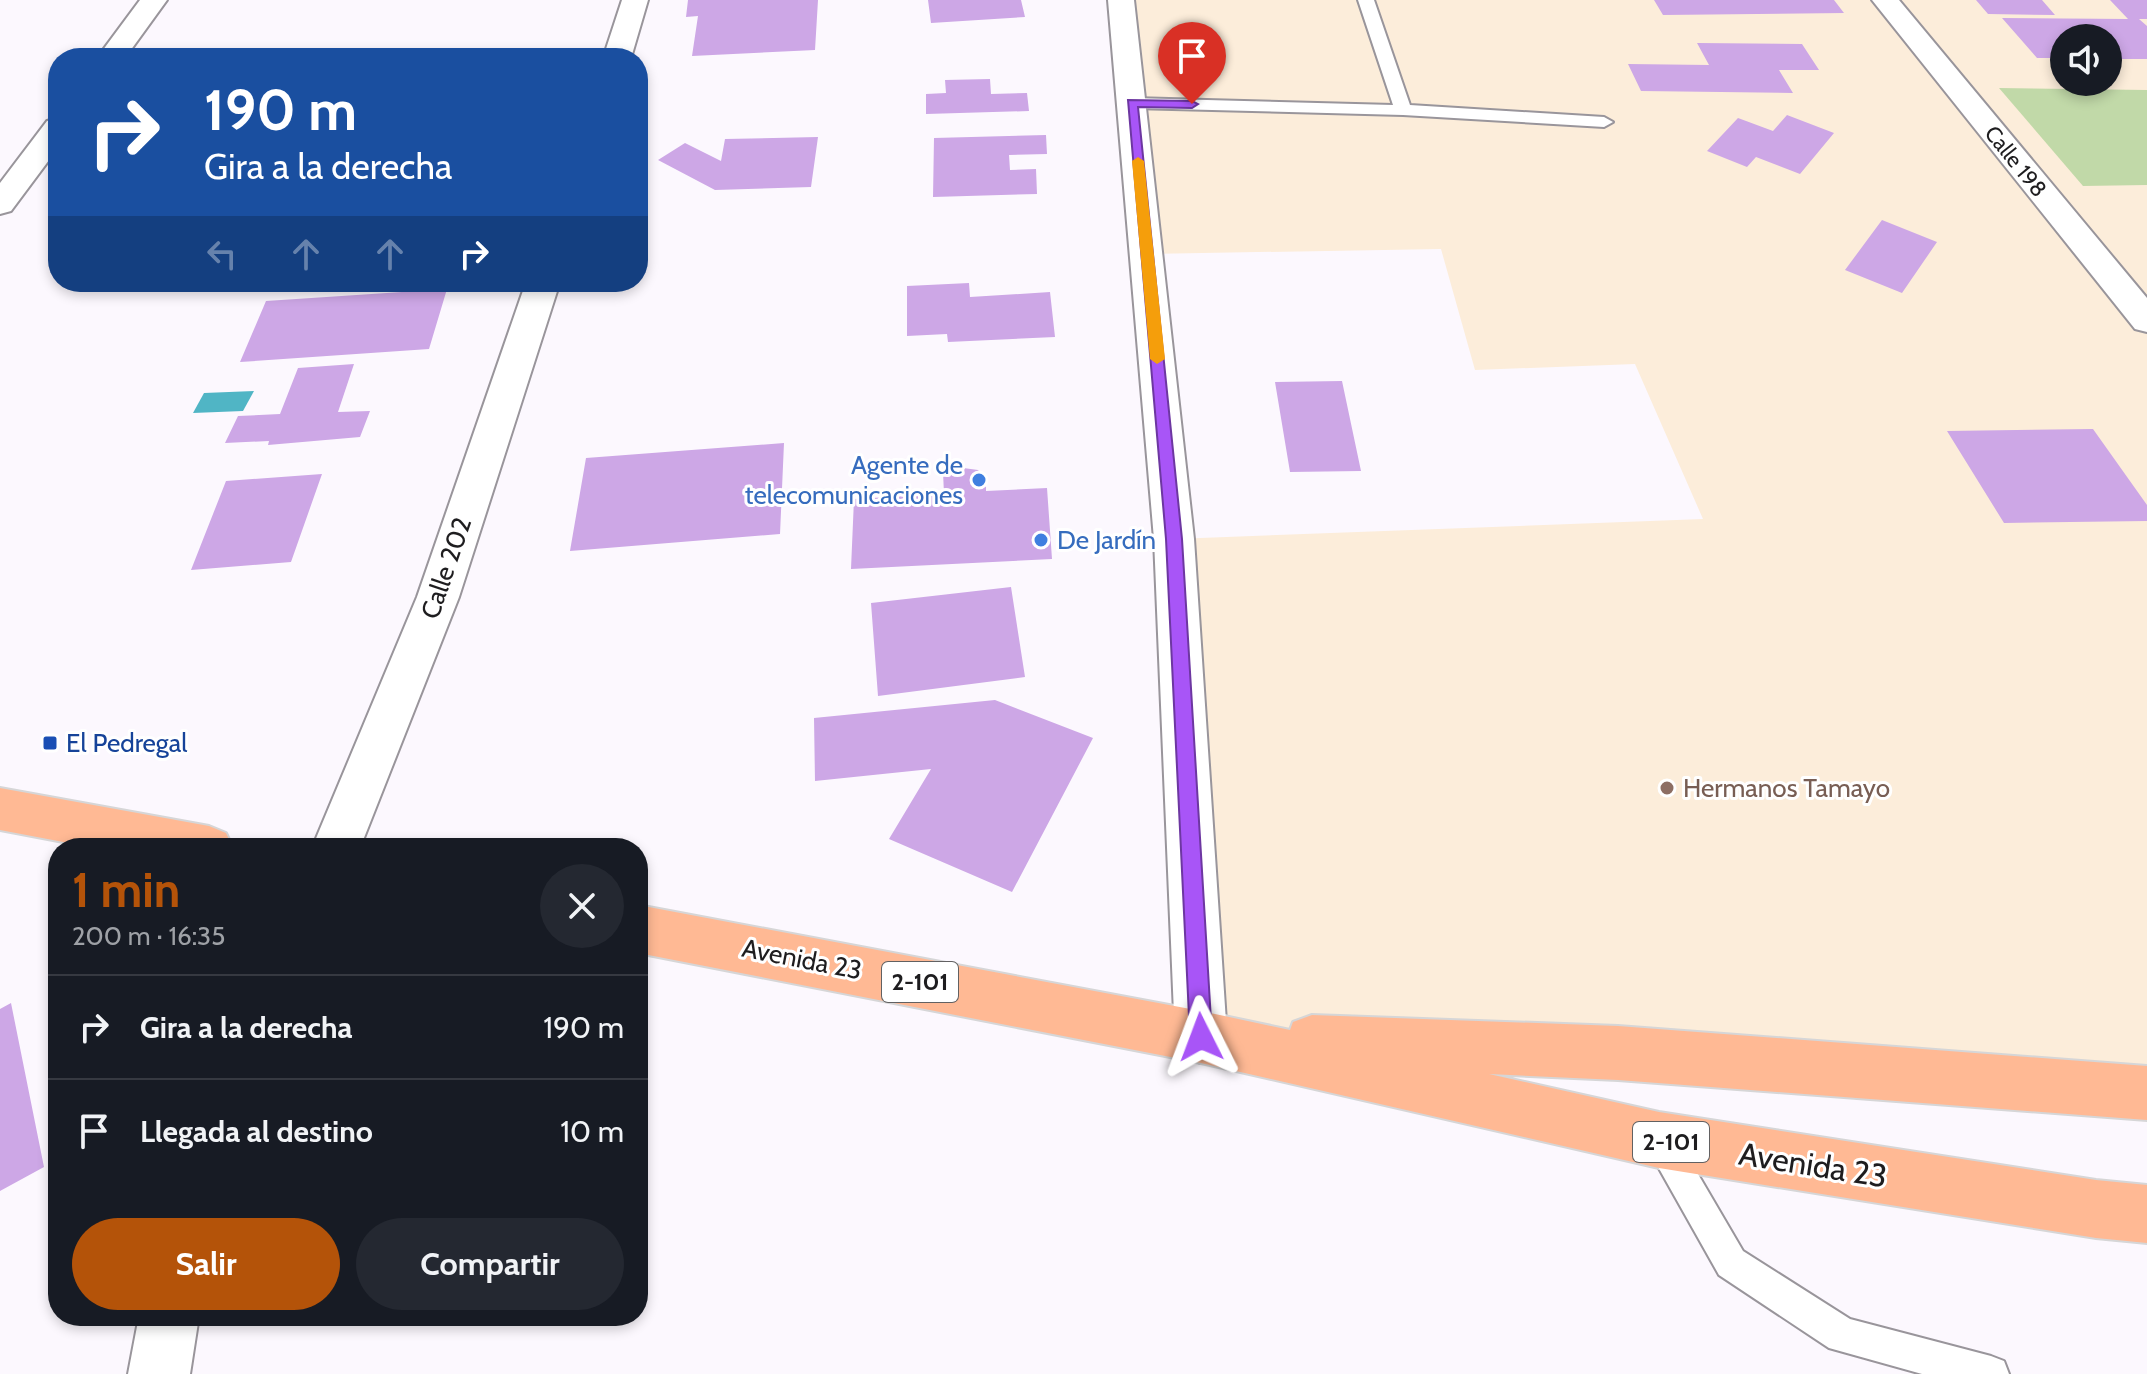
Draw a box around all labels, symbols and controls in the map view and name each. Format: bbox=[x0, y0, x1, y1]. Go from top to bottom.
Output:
pin bbox=[1158, 22, 1226, 104]
map controls bbox=[2050, 24, 2122, 96]
button: sound bbox=[2050, 24, 2122, 96]
icon: arrive bbox=[1170, 34, 1214, 78]
text: 190 m bbox=[204, 76, 357, 144]
icon: right bbox=[72, 80, 176, 184]
street label: Calle 198 bbox=[1979, 120, 2052, 202]
text: Gira a la derecha bbox=[204, 144, 452, 188]
icon: left bbox=[200, 232, 244, 276]
icon: ahead bbox=[284, 232, 328, 276]
icon: ahead bbox=[368, 232, 412, 276]
icon: right bbox=[452, 232, 496, 276]
place label: Agente de telecomunicaciones bbox=[745, 449, 963, 511]
marker: Agente de telecomunicaciones bbox=[970, 471, 988, 489]
street label: Calle 202 bbox=[414, 513, 478, 623]
place label: De Jardín bbox=[1057, 524, 1156, 556]
marker: De Jardín bbox=[1032, 531, 1050, 549]
place label: El Pedregal bbox=[66, 727, 187, 759]
marker: El Pedregal bbox=[41, 734, 59, 752]
place label: Hermanos Tamayo bbox=[1683, 772, 1890, 804]
marker: Hermanos Tamayo bbox=[1658, 779, 1676, 797]
text: 1 min bbox=[72, 861, 180, 919]
button: close bbox=[540, 864, 624, 948]
text: 200 m · 16:35 bbox=[72, 920, 225, 952]
street label: Avenida 23 bbox=[739, 932, 865, 986]
road number: 2-101 bbox=[882, 962, 958, 1002]
position arrow bbox=[1159, 995, 1243, 1079]
icon: right bbox=[72, 1005, 116, 1049]
text: Gira a la derecha bbox=[140, 1009, 352, 1046]
text: 190 m bbox=[543, 1009, 624, 1046]
icon: arrive bbox=[72, 1109, 116, 1153]
text: Llegada al destino bbox=[140, 1113, 373, 1150]
text: 10 m bbox=[560, 1113, 624, 1150]
road number: 2-101 bbox=[1633, 1122, 1709, 1162]
street label: Avenida 23 bbox=[1736, 1134, 1890, 1195]
button: Salir bbox=[72, 1218, 340, 1310]
button: Compartir bbox=[356, 1218, 624, 1310]

